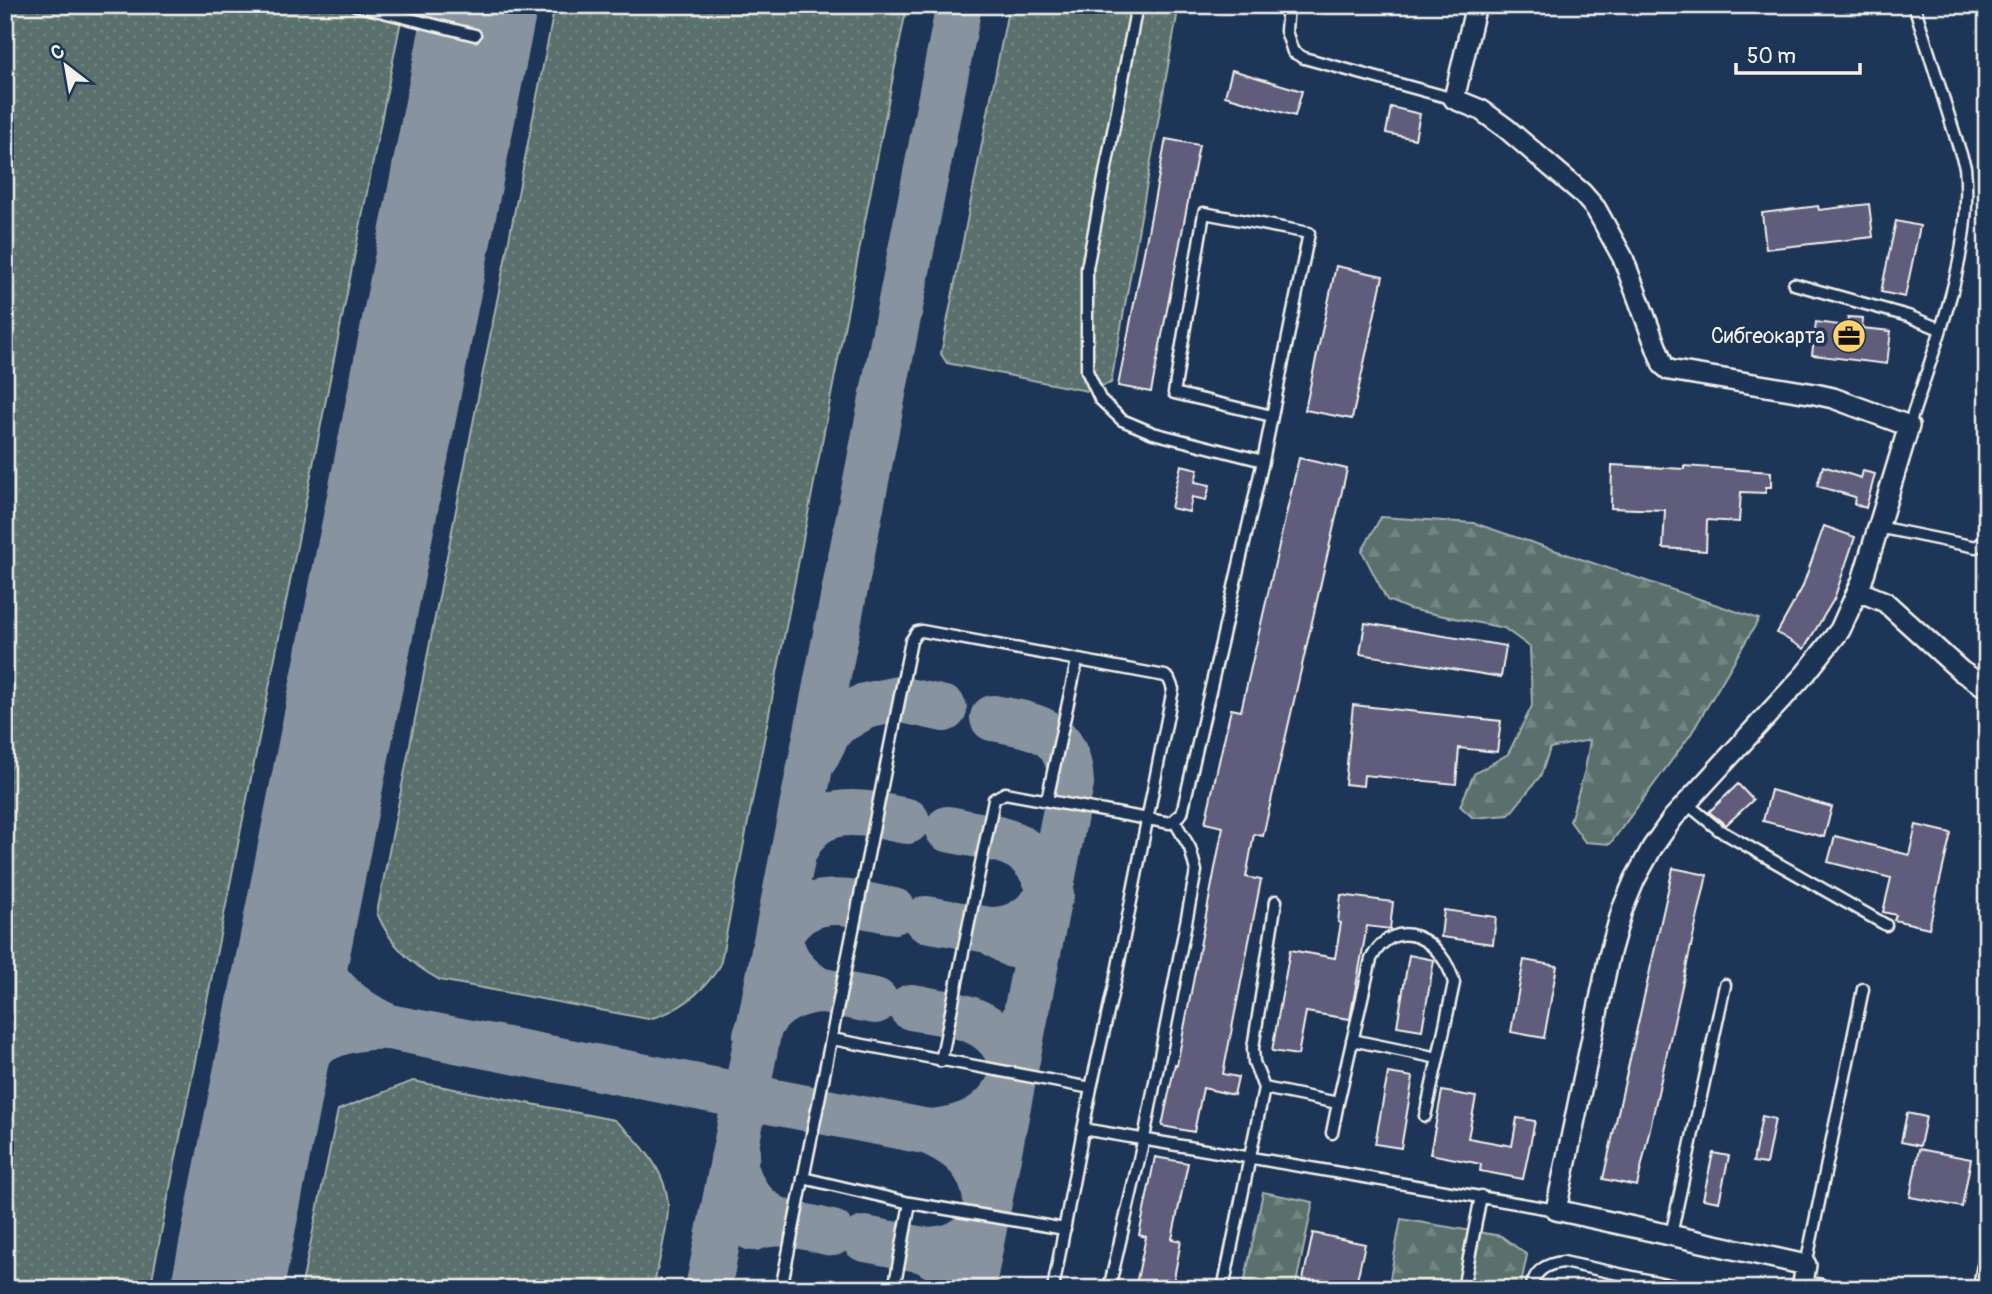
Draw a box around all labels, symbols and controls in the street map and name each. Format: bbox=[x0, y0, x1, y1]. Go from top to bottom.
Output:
north arrow bbox=[32, 32, 102, 102]
scale bar bbox=[1736, 32, 1861, 76]
text: С bbox=[47, 39, 69, 66]
text: 50 m bbox=[1747, 43, 1796, 70]
office icon: Сибгеокарта bbox=[1830, 317, 1868, 355]
place label: Сибгеокарта bbox=[1711, 323, 1825, 350]

